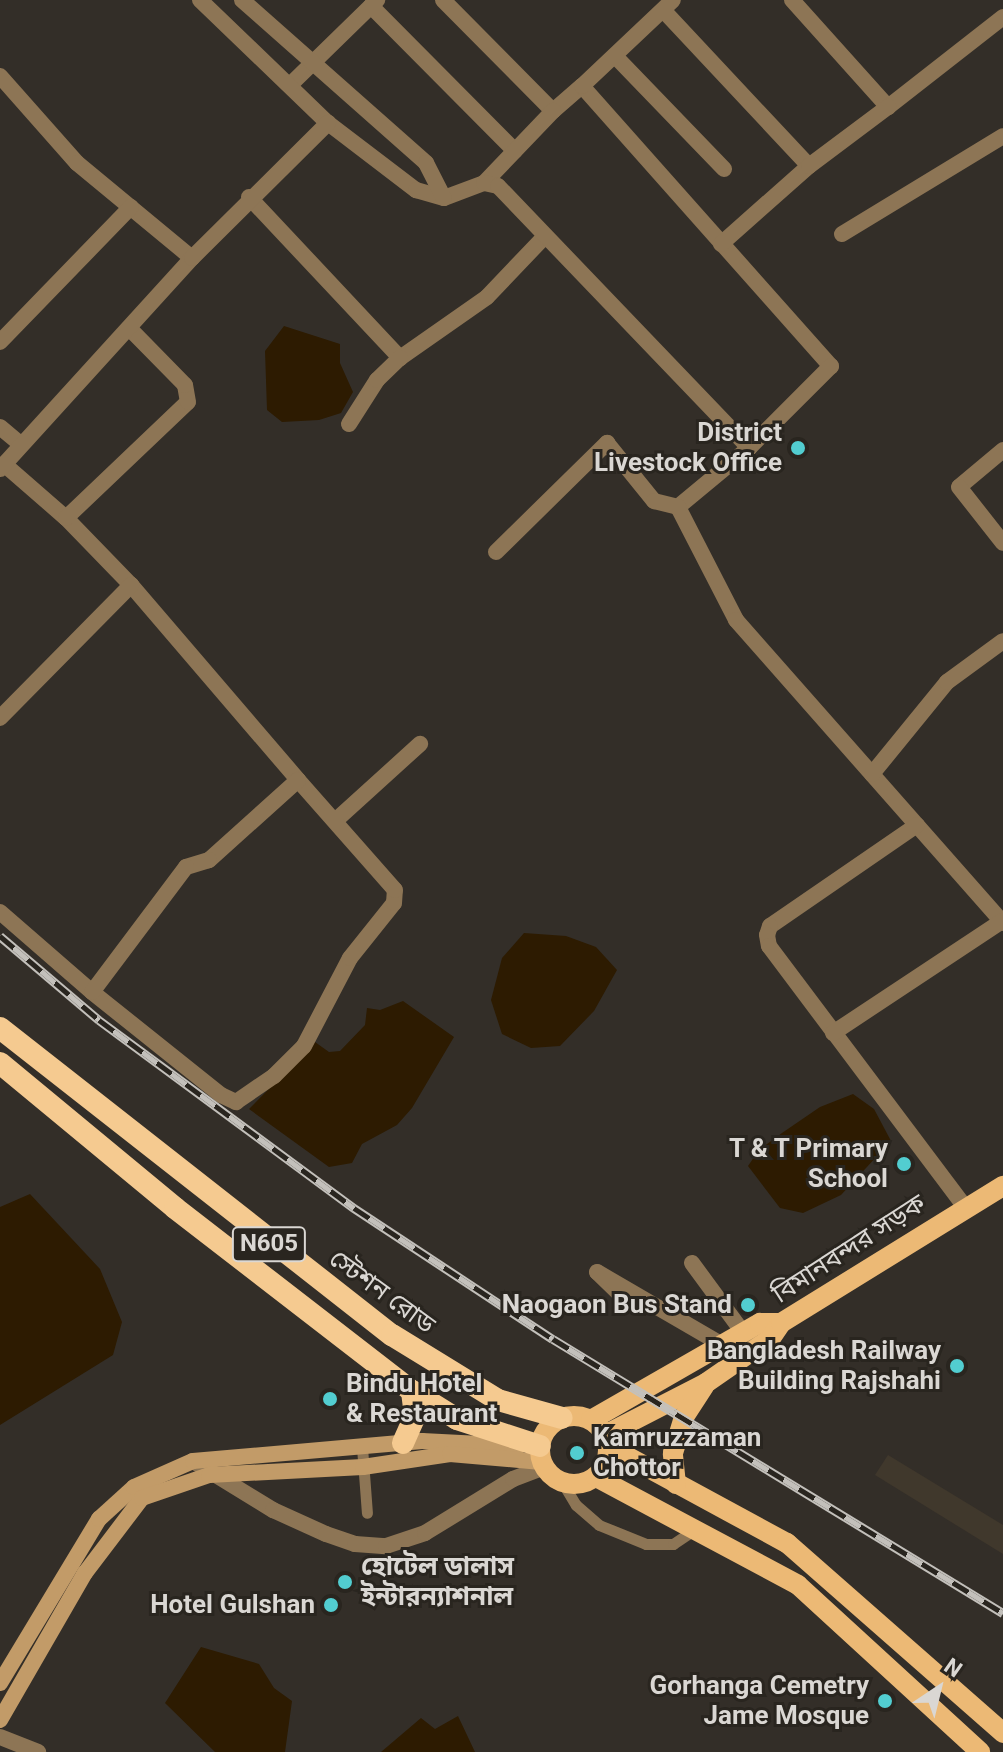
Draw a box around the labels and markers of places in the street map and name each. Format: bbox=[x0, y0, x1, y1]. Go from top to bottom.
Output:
place label: District Livestock Office bbox=[594, 417, 782, 478]
marker: District Livestock Office bbox=[789, 439, 807, 457]
place label: T & T Primary School bbox=[727, 1133, 888, 1194]
marker: T & T Primary School bbox=[895, 1155, 913, 1173]
place label: Naogaon Bus Stand bbox=[502, 1289, 732, 1321]
marker: Naogaon Bus Stand bbox=[739, 1296, 757, 1314]
place label: Bangladesh Railway Building Rajshahi bbox=[707, 1335, 941, 1396]
marker: Bangladesh Railway Building Rajshahi bbox=[948, 1357, 966, 1375]
place label: Bindu Hotel & Restaurant bbox=[346, 1368, 497, 1430]
marker: Bindu Hotel & Restaurant bbox=[321, 1390, 339, 1408]
place label: Kamruzzaman Chottor bbox=[593, 1422, 761, 1484]
marker: Kamruzzaman Chottor bbox=[568, 1444, 586, 1462]
place label: হোটেল ডালাস ইন্টারন্যাশনাল bbox=[361, 1551, 514, 1612]
marker: হোটেল ডালাস ইন্টারন্যাশনাল bbox=[336, 1573, 354, 1591]
place label: Hotel Gulshan bbox=[150, 1589, 315, 1621]
marker: Hotel Gulshan bbox=[322, 1596, 340, 1614]
place label: Gorhanga Cemetry Jame Mosque bbox=[650, 1670, 869, 1732]
marker: Gorhanga Cemetry Jame Mosque bbox=[876, 1692, 894, 1710]

